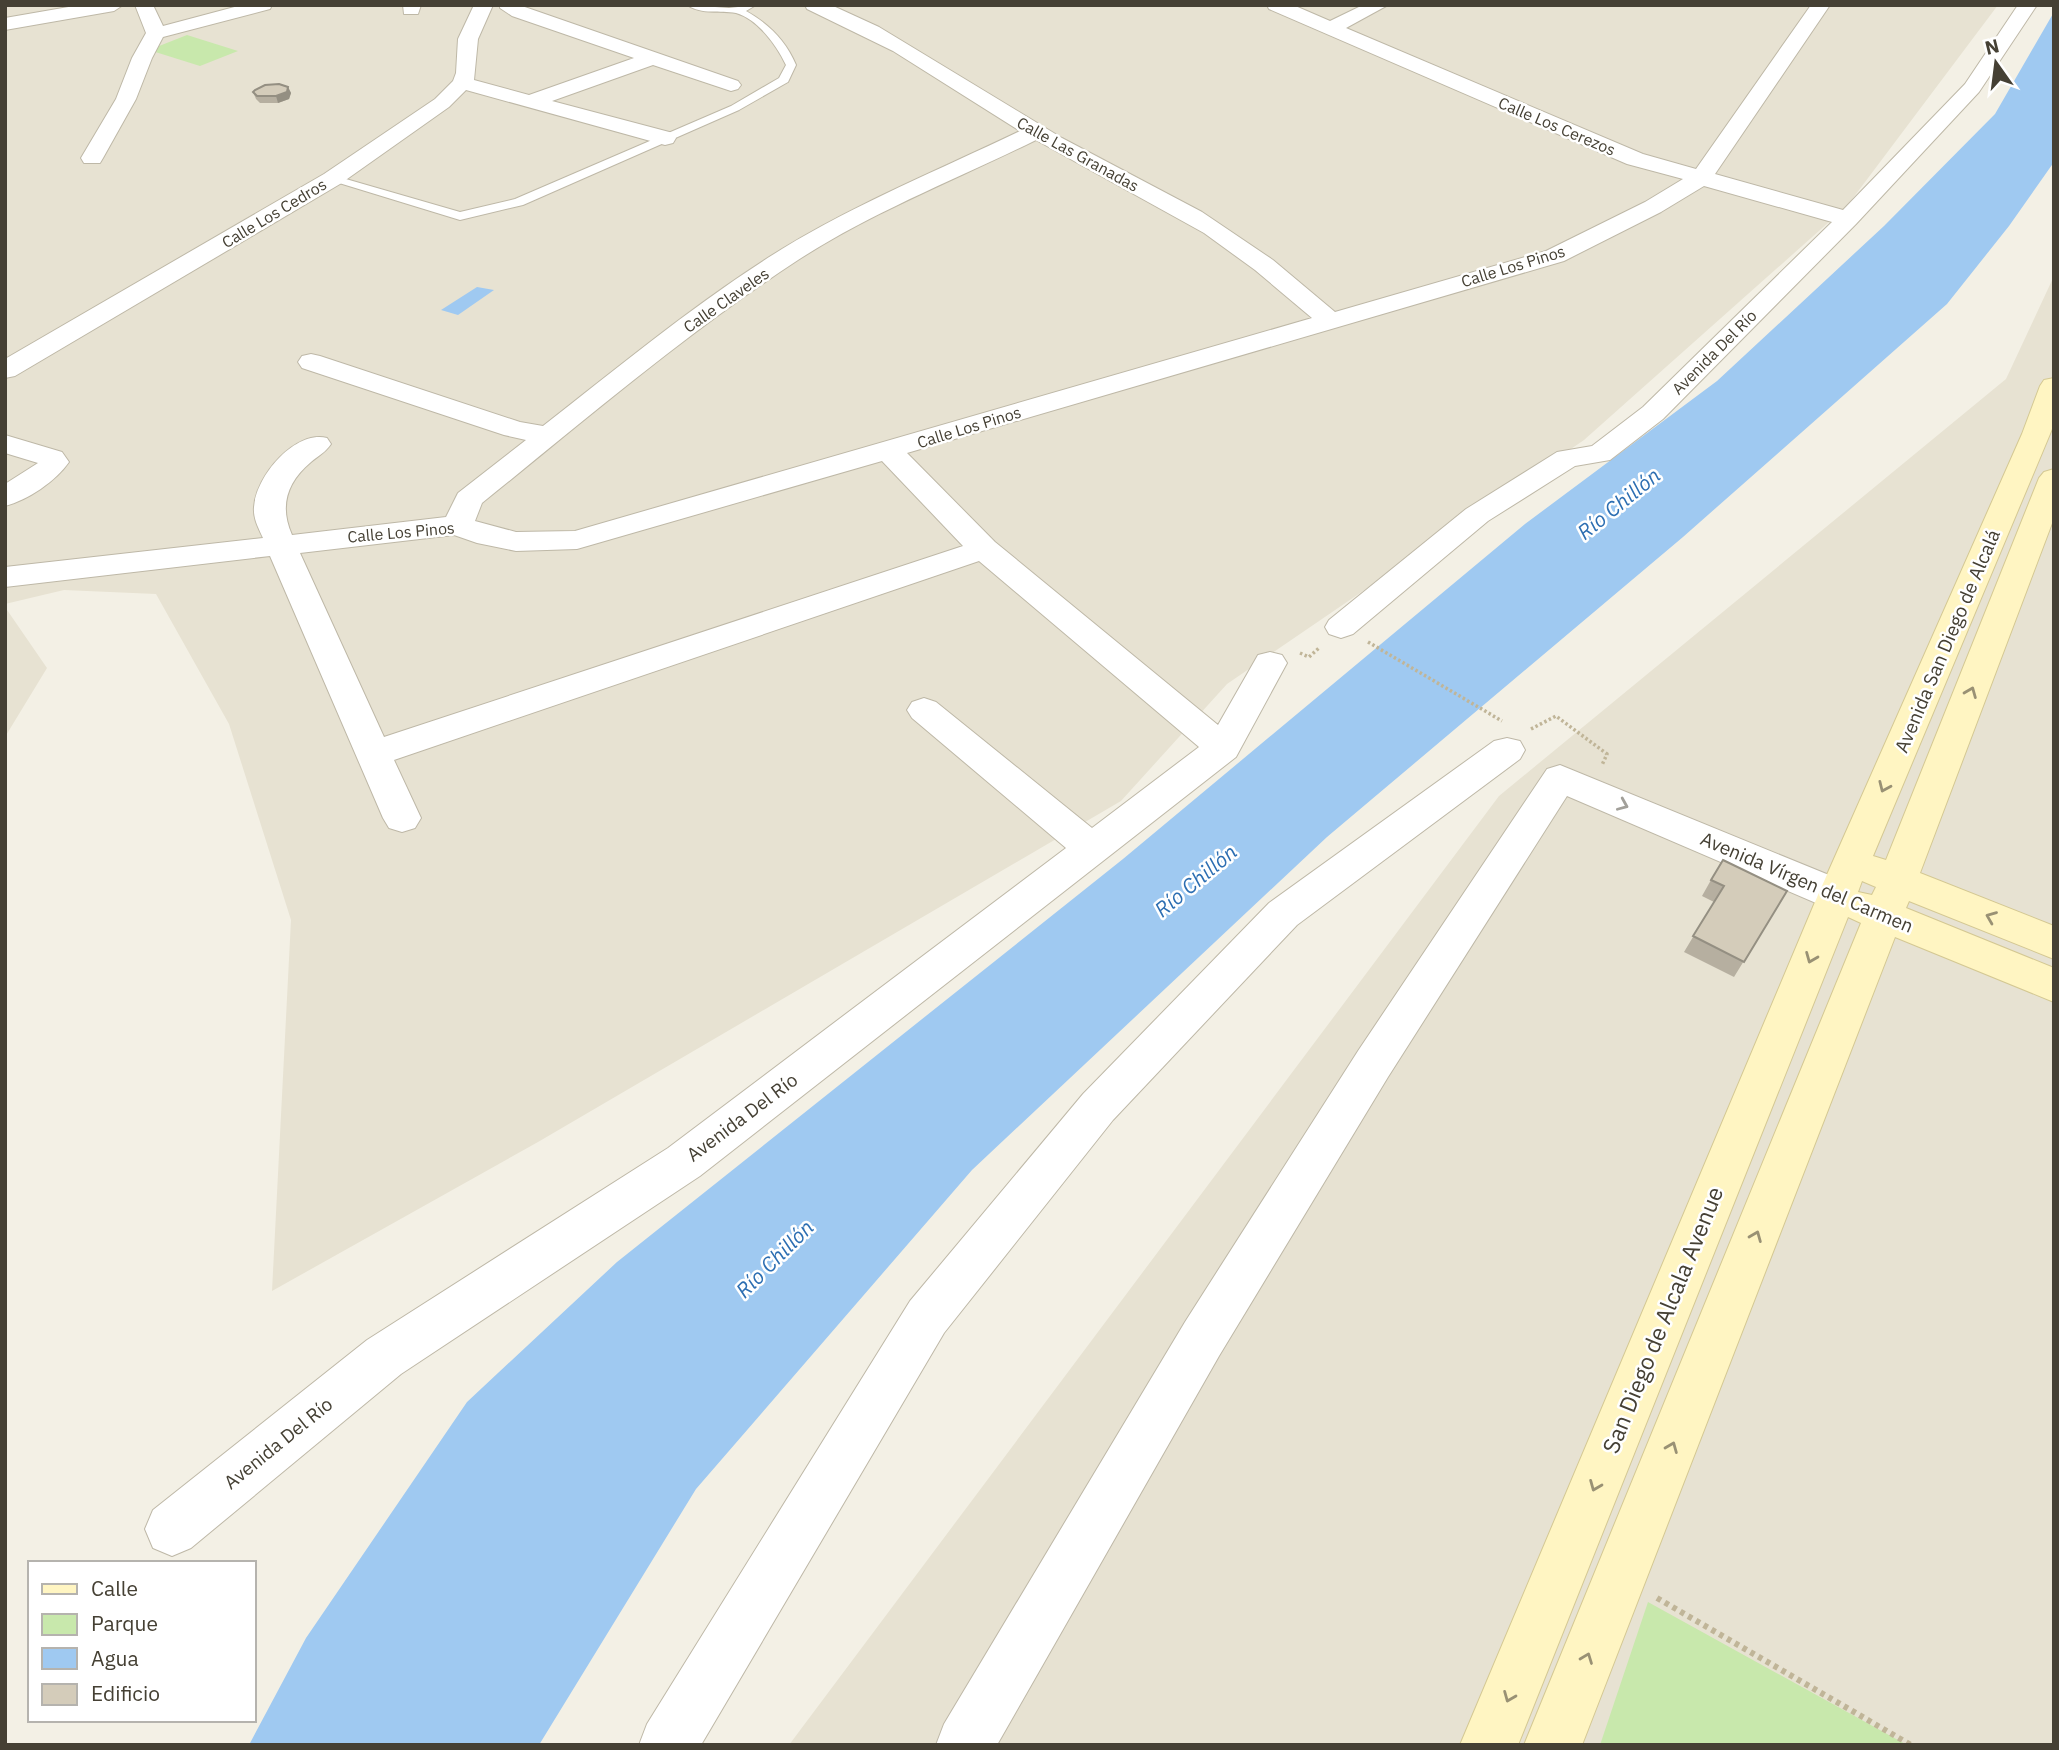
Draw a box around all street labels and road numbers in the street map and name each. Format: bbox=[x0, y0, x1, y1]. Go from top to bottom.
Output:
street label: Calle Los Cerezos bbox=[1495, 92, 1619, 160]
street label: Calle Las Granadas bbox=[1013, 112, 1143, 196]
street label: Calle Los Cedros bbox=[218, 174, 330, 252]
street label: Calle Los Pinos bbox=[1459, 241, 1567, 291]
street label: Calle Claveles bbox=[679, 263, 773, 337]
street label: Avenida Del Río bbox=[1667, 305, 1761, 399]
street label: Calle Los Pinos bbox=[915, 402, 1023, 452]
street label: Calle Los Pinos bbox=[347, 517, 455, 547]
street label: Avenida San Diego de Alcalá bbox=[1889, 526, 2005, 756]
street label: Avenida Vírgen del Carmen bbox=[1697, 826, 1917, 938]
street label: Avenida Del Río bbox=[682, 1067, 802, 1167]
street label: San Diego de Alcala Avenue bbox=[1595, 1182, 1729, 1457]
street label: Avenida Del Río bbox=[219, 1392, 337, 1494]

